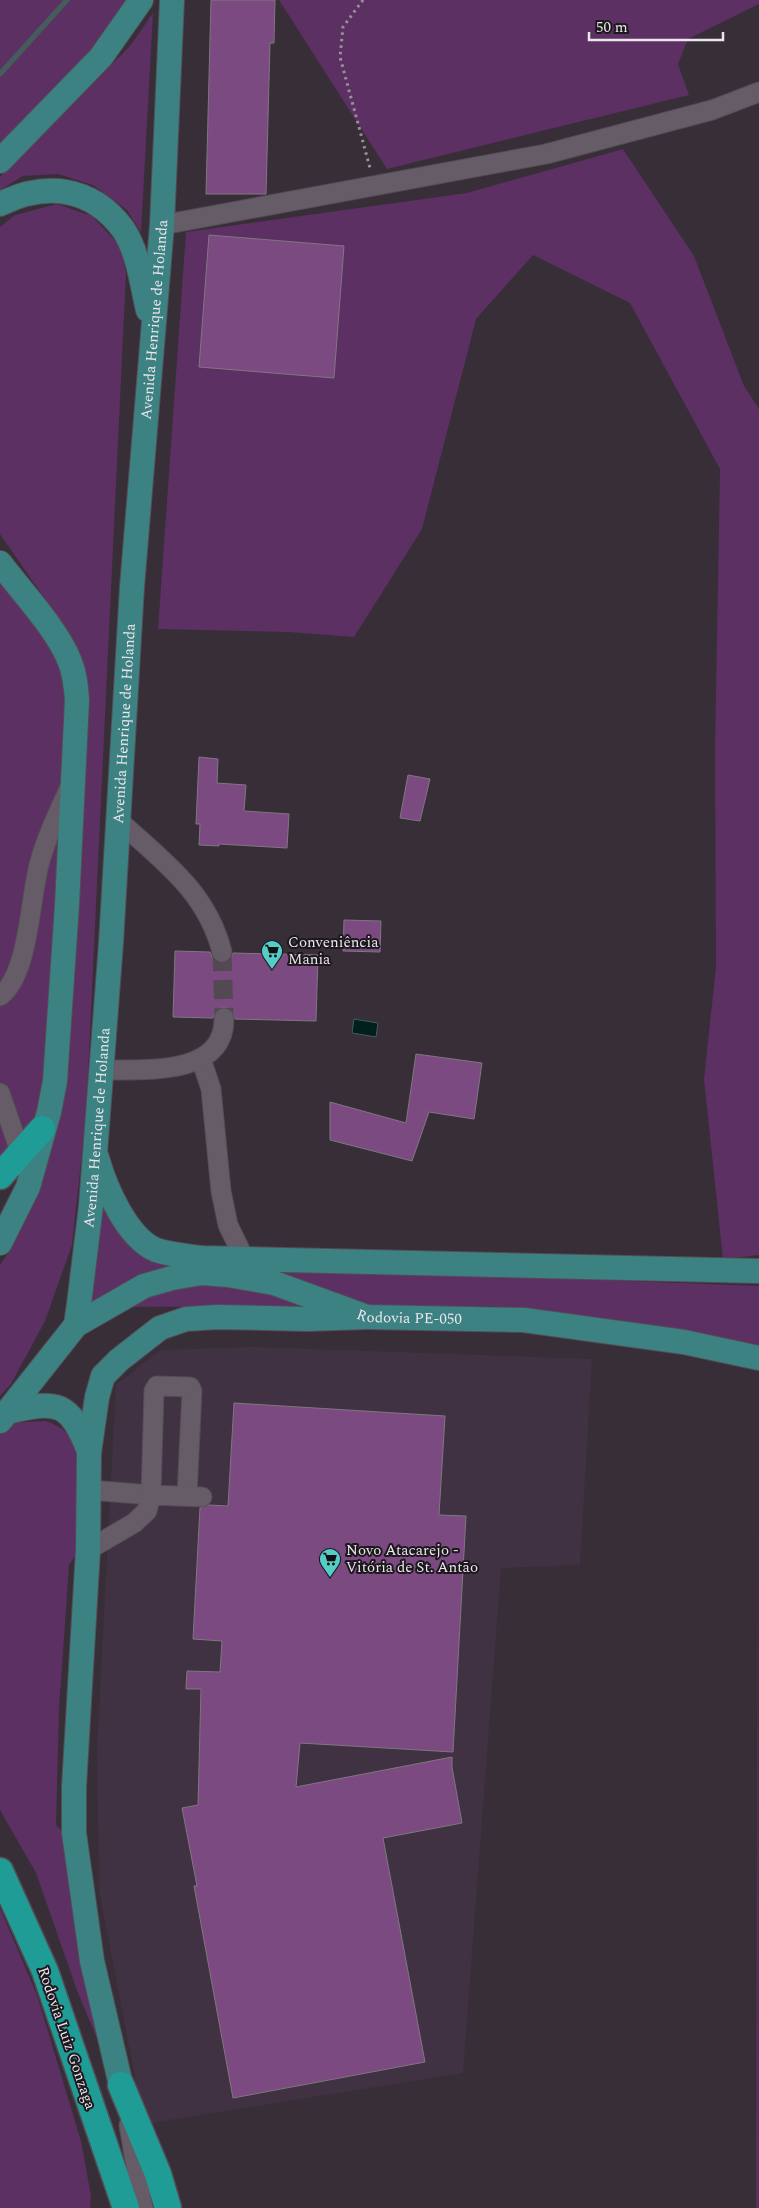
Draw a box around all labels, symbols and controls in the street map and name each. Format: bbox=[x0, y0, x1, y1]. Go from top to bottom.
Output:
scale bar bbox=[589, 10, 723, 42]
text: 50 m bbox=[596, 16, 628, 39]
street label: Avenida Henrique de Holanda bbox=[135, 219, 174, 421]
street label: Avenida Henrique de Holanda bbox=[107, 622, 142, 824]
place label: Conveniência Mania bbox=[288, 931, 379, 971]
supermarket icon: Conveniência Mania bbox=[260, 939, 284, 970]
street label: Avenida Henrique de Holanda bbox=[77, 1026, 117, 1229]
street label: Rodovia PE-050 bbox=[353, 1303, 462, 1331]
place label: Novo Atacarejo - Vitória de St. Antão bbox=[346, 1539, 478, 1579]
supermarket icon: Novo Atacarejo - Vitória de St. Antão bbox=[318, 1547, 342, 1578]
street label: Rodovia Luiz Gonzaga bbox=[31, 1964, 102, 2113]

